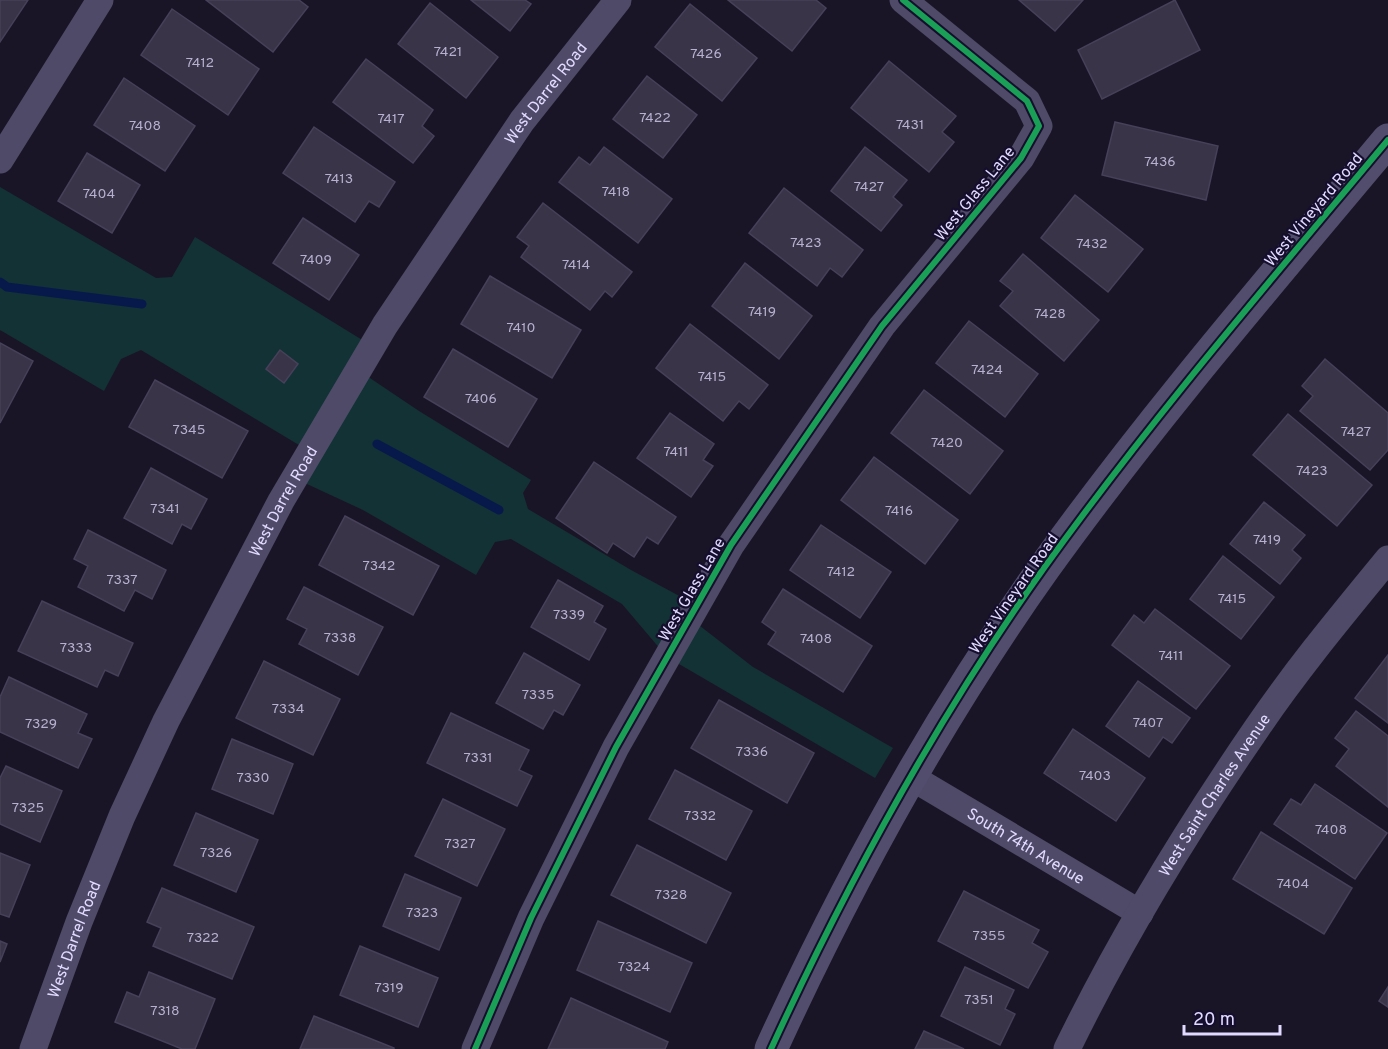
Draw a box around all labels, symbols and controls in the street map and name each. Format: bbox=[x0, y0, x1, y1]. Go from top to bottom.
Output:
street label: West Darrel Road bbox=[501, 39, 592, 149]
house number: 7421 bbox=[434, 44, 462, 61]
house number: 7426 bbox=[690, 46, 722, 63]
house number: 7412 bbox=[186, 55, 214, 72]
house number: 7422 bbox=[639, 110, 671, 127]
house number: 7417 bbox=[377, 111, 405, 128]
house number: 7431 bbox=[896, 117, 924, 134]
house number: 7408 bbox=[129, 118, 161, 135]
street label: West Glass Lane bbox=[931, 143, 1020, 246]
street label: West Vineyard Road bbox=[1261, 149, 1368, 271]
house number: 7436 bbox=[1144, 154, 1176, 171]
house number: 7413 bbox=[325, 171, 353, 188]
house number: 7427 bbox=[854, 179, 884, 196]
house number: 7418 bbox=[602, 184, 630, 201]
house number: 7404 bbox=[83, 186, 115, 203]
house number: 7423 bbox=[790, 235, 822, 252]
house number: 7432 bbox=[1076, 236, 1108, 253]
house number: 7409 bbox=[300, 252, 332, 269]
house number: 7414 bbox=[562, 257, 590, 274]
house number: 7419 bbox=[748, 304, 776, 321]
house number: 7428 bbox=[1034, 306, 1066, 323]
house number: 7410 bbox=[507, 320, 535, 337]
house number: 7424 bbox=[971, 362, 1003, 379]
house number: 7415 bbox=[698, 369, 726, 386]
house number: 7406 bbox=[465, 391, 497, 408]
house number: 7345 bbox=[173, 422, 205, 439]
house number: 7427 bbox=[1341, 424, 1371, 441]
house number: 7420 bbox=[931, 435, 963, 452]
street label: West Darrel Road bbox=[246, 443, 323, 561]
house number: 7411 bbox=[663, 444, 689, 461]
house number: 7423 bbox=[1296, 463, 1328, 480]
house number: 7341 bbox=[150, 501, 180, 518]
house number: 7416 bbox=[885, 503, 913, 520]
street label: West Vineyard Road bbox=[966, 530, 1064, 658]
house number: 7419 bbox=[1253, 532, 1281, 549]
street label: West Glass Lane bbox=[655, 535, 731, 645]
house number: 7342 bbox=[363, 558, 395, 575]
house number: 7412 bbox=[827, 564, 855, 581]
house number: 7337 bbox=[106, 572, 138, 589]
house number: 7415 bbox=[1218, 591, 1246, 608]
house number: 7339 bbox=[553, 607, 585, 624]
house number: 7338 bbox=[324, 630, 356, 647]
house number: 7408 bbox=[800, 631, 832, 648]
house number: 7333 bbox=[60, 640, 92, 657]
house number: 7411 bbox=[1158, 648, 1184, 665]
house number: 7335 bbox=[522, 687, 554, 704]
house number: 7334 bbox=[272, 701, 304, 718]
street label: West Saint Charles Avenue bbox=[1155, 710, 1276, 881]
house number: 7407 bbox=[1133, 715, 1163, 732]
house number: 7329 bbox=[25, 716, 57, 733]
house number: 7336 bbox=[736, 744, 768, 761]
house number: 7331 bbox=[463, 750, 493, 767]
house number: 7403 bbox=[1079, 768, 1111, 785]
house number: 7330 bbox=[237, 770, 269, 787]
house number: 7325 bbox=[12, 800, 44, 817]
street label: South 74th Avenue bbox=[963, 805, 1088, 890]
house number: 7332 bbox=[684, 808, 716, 825]
house number: 7408 bbox=[1315, 822, 1347, 839]
house number: 7327 bbox=[445, 836, 475, 853]
house number: 7326 bbox=[200, 845, 232, 862]
house number: 7404 bbox=[1277, 876, 1309, 893]
street label: West Darrel Road bbox=[44, 878, 107, 1001]
house number: 7328 bbox=[655, 887, 687, 904]
house number: 7323 bbox=[406, 905, 438, 922]
house number: 7355 bbox=[973, 928, 1005, 945]
house number: 7322 bbox=[187, 930, 219, 947]
house number: 7324 bbox=[618, 959, 650, 976]
house number: 7319 bbox=[374, 980, 404, 997]
house number: 7351 bbox=[964, 992, 994, 1009]
scale bar bbox=[1184, 998, 1280, 1036]
house number: 7318 bbox=[150, 1003, 180, 1020]
text: 20 m bbox=[1193, 1009, 1235, 1032]

